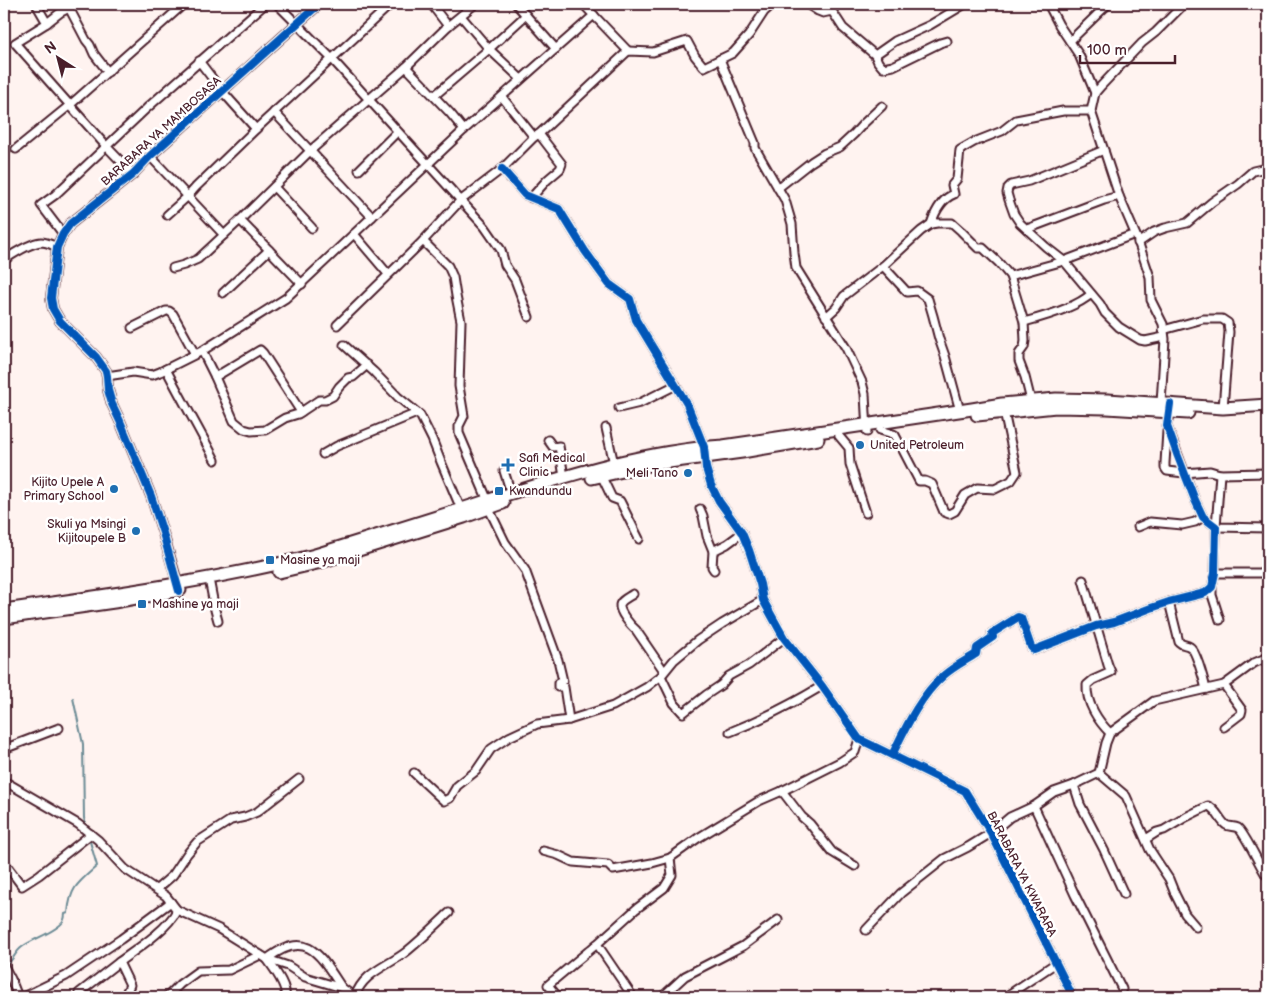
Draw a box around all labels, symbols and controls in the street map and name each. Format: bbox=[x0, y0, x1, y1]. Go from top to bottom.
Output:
north arrow bbox=[32, 32, 82, 82]
scale bar bbox=[1080, 32, 1174, 64]
text: N bbox=[41, 38, 60, 58]
text: 100 m bbox=[1087, 41, 1127, 60]
street label: BARABARA YA MAMBOSASA bbox=[98, 73, 225, 189]
place label: United Petroleum bbox=[870, 438, 964, 453]
marker: United Petroleum bbox=[854, 439, 866, 451]
place label: Safi Medical Clinic bbox=[519, 451, 585, 480]
marker: Safi Medical Clinic bbox=[501, 458, 515, 472]
place label: Meli Tano bbox=[626, 466, 678, 481]
marker: Meli Tano bbox=[682, 467, 694, 479]
place label: Kijito Upele A Primary School bbox=[23, 475, 105, 504]
marker: Kijito Upele A Primary School bbox=[108, 483, 120, 495]
place label: Kwandundu bbox=[509, 484, 572, 499]
marker: Kwandundu bbox=[493, 485, 505, 497]
place label: Skuli ya Msingi Kijitoupele B bbox=[47, 517, 126, 546]
marker: Skuli ya Msingi Kijitoupele B bbox=[130, 525, 142, 537]
place label: Masine ya maji bbox=[280, 553, 360, 568]
marker: Masine ya maji bbox=[264, 554, 276, 566]
place label: Mashine ya maji bbox=[152, 597, 239, 612]
marker: Mashine ya maji bbox=[136, 598, 148, 610]
street label: BARABARA YA KWARARA bbox=[983, 809, 1060, 940]

